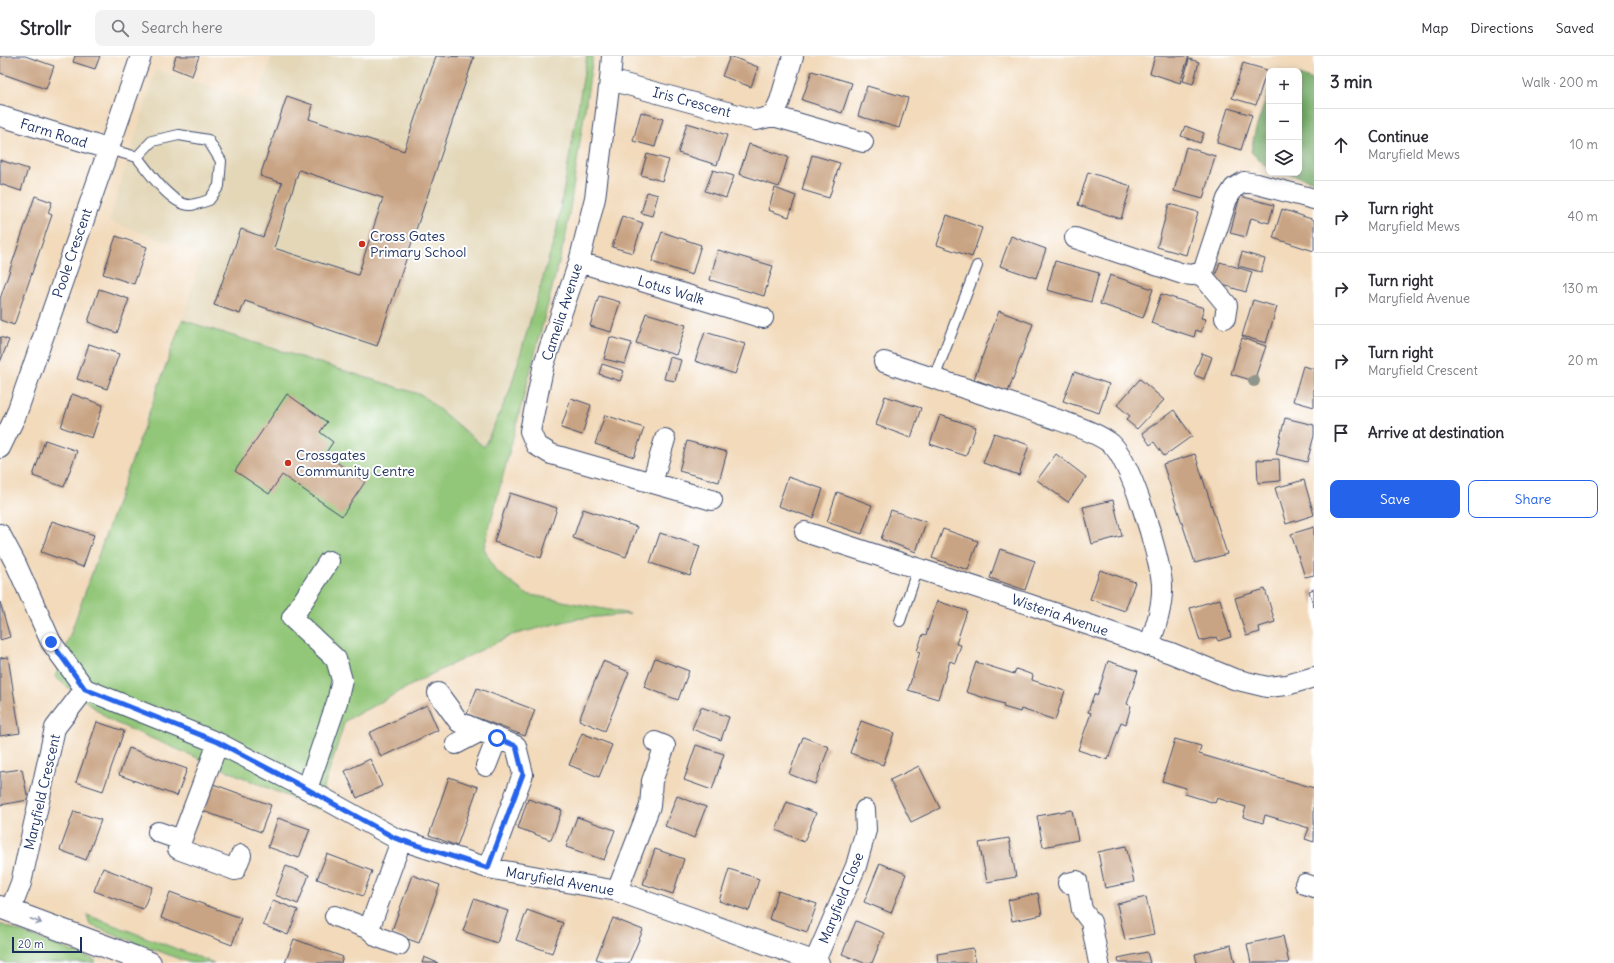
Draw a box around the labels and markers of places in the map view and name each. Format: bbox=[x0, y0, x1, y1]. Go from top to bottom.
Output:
place label: Cross Gates Primary School bbox=[370, 227, 466, 261]
marker: Cross Gates Primary School bbox=[357, 239, 367, 249]
place label: Crossgates Community Centre bbox=[296, 446, 415, 480]
marker: Crossgates Community Centre bbox=[283, 458, 293, 468]

